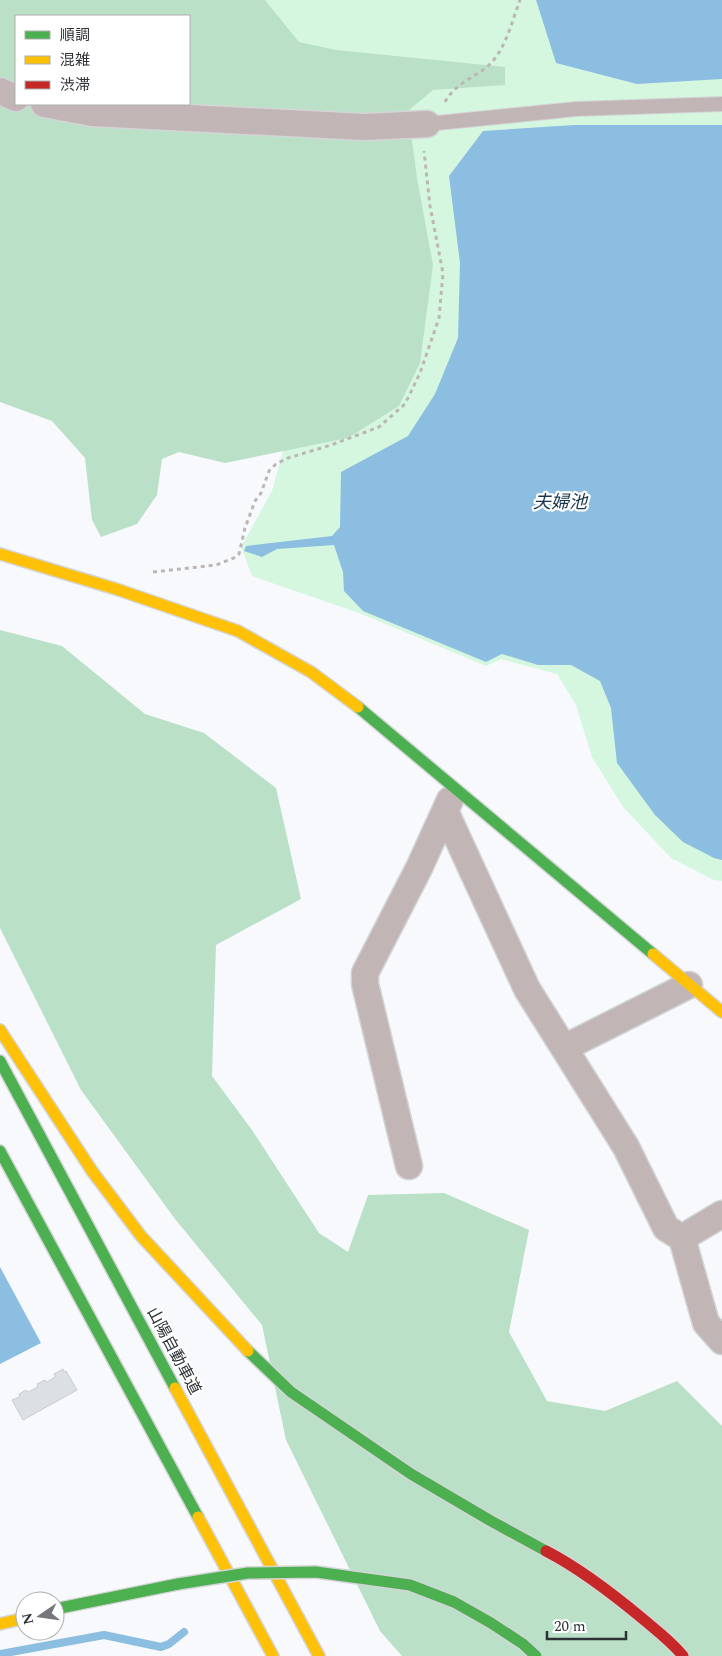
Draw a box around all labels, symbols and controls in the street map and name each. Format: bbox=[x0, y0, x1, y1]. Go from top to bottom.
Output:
legend bbox=[15, 15, 190, 105]
text: 順調 bbox=[60, 24, 90, 47]
text: 混雑 bbox=[60, 49, 90, 72]
text: 渋滞 bbox=[60, 74, 90, 97]
water label: 夫婦池 bbox=[533, 489, 589, 516]
street label: 山陽自動車道 bbox=[141, 1303, 207, 1399]
north arrow bbox=[15, 1591, 65, 1641]
scale bar bbox=[547, 1608, 626, 1640]
text: N bbox=[16, 1611, 39, 1627]
text: 20 m bbox=[554, 1615, 586, 1638]

